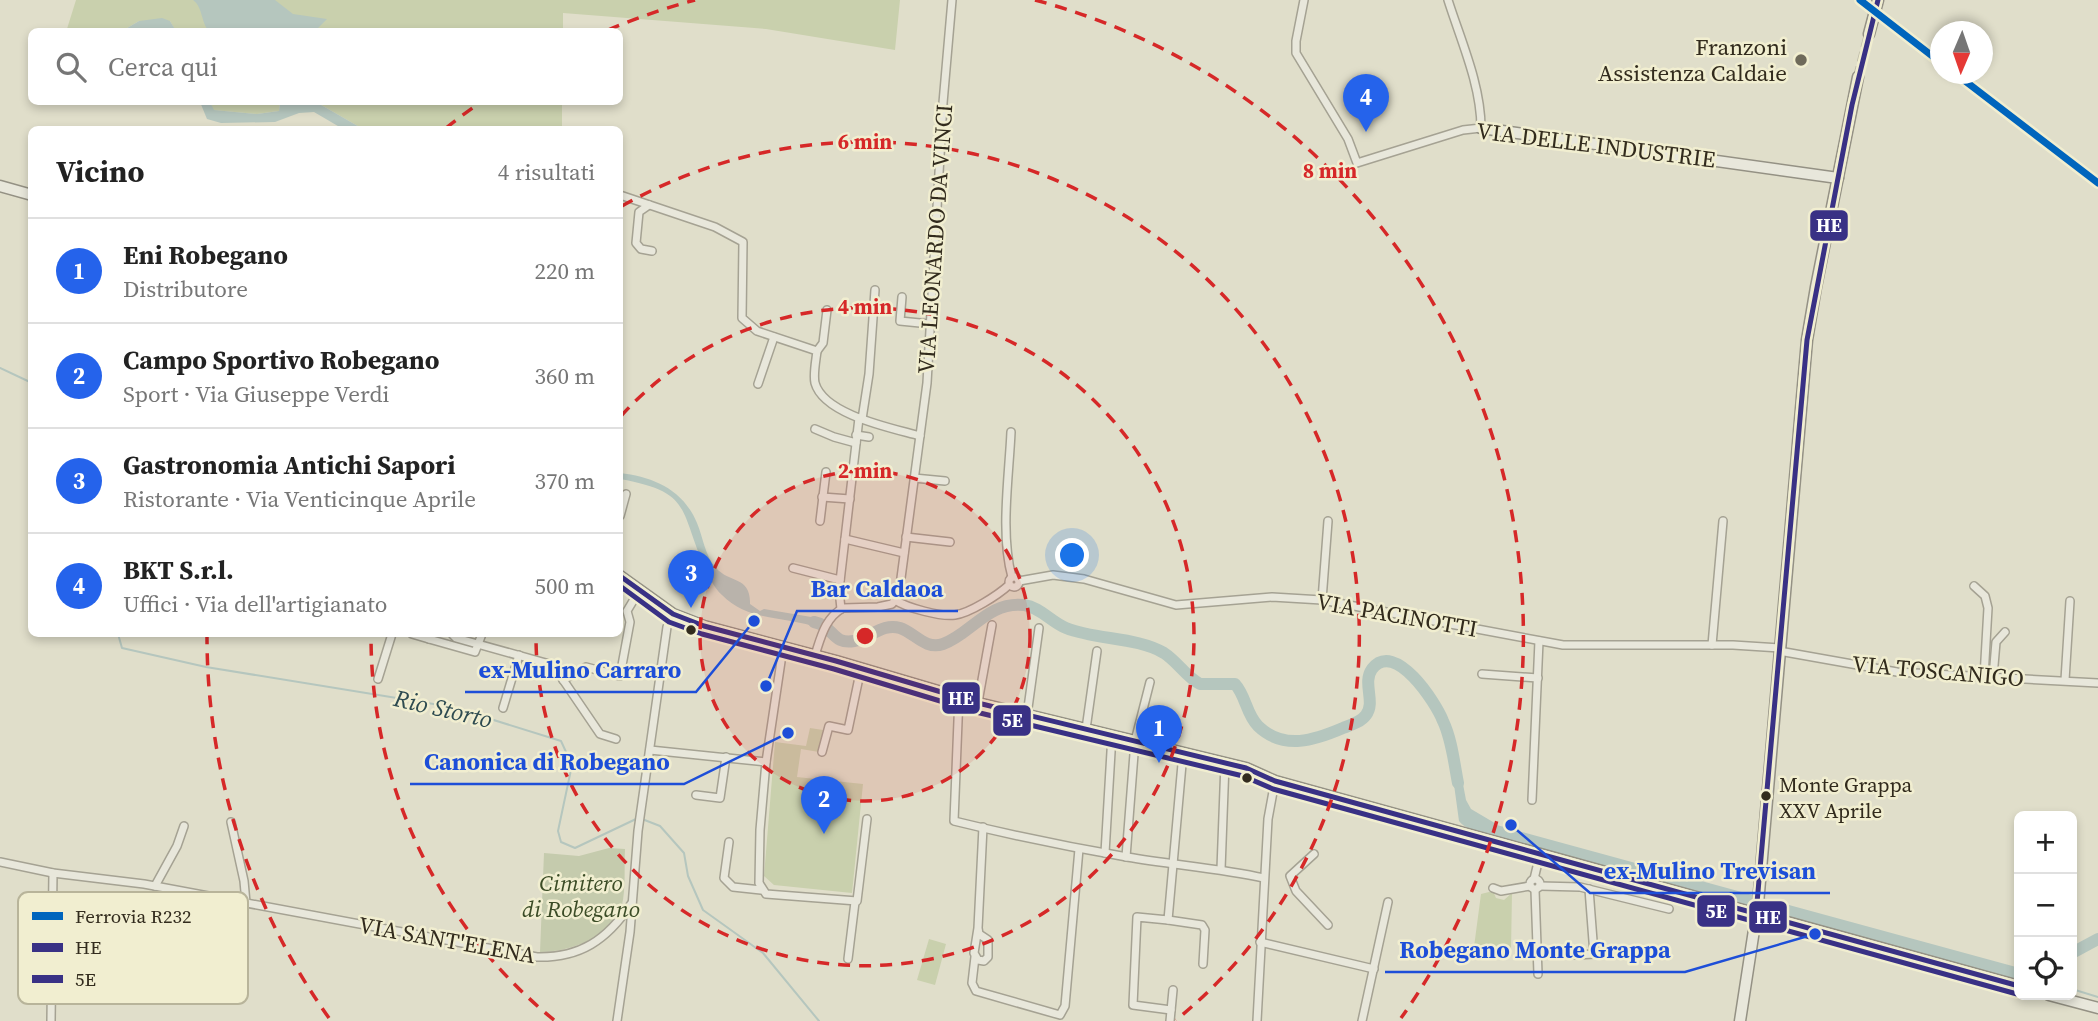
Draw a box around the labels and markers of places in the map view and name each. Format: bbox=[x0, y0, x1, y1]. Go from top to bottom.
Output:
place label: Franzoni Assistenza Caldaie bbox=[1598, 31, 1787, 89]
marker: Franzoni Assistenza Caldaie bbox=[1793, 52, 1809, 68]
pin: 4 bbox=[1343, 74, 1389, 132]
pin: 3 bbox=[668, 550, 714, 608]
callout: Bar Caldaoa bbox=[797, 566, 958, 611]
unlabelled marker bbox=[684, 623, 698, 637]
centre of rings bbox=[853, 624, 877, 648]
callout: ex-Mulino Carraro bbox=[465, 647, 696, 692]
pin: 1 bbox=[1136, 705, 1182, 763]
callout: Canonica di Robegano bbox=[410, 739, 684, 784]
place label: Monte Grappa XXV Aprile bbox=[1779, 770, 1913, 825]
unlabelled marker bbox=[1240, 771, 1254, 785]
pin: 2 bbox=[801, 776, 847, 834]
marker: Monte Grappa XXV Aprile bbox=[1759, 789, 1773, 803]
callout: ex-Mulino Trevisan bbox=[1590, 848, 1830, 893]
callout: Robegano Monte Grappa bbox=[1385, 927, 1685, 972]

